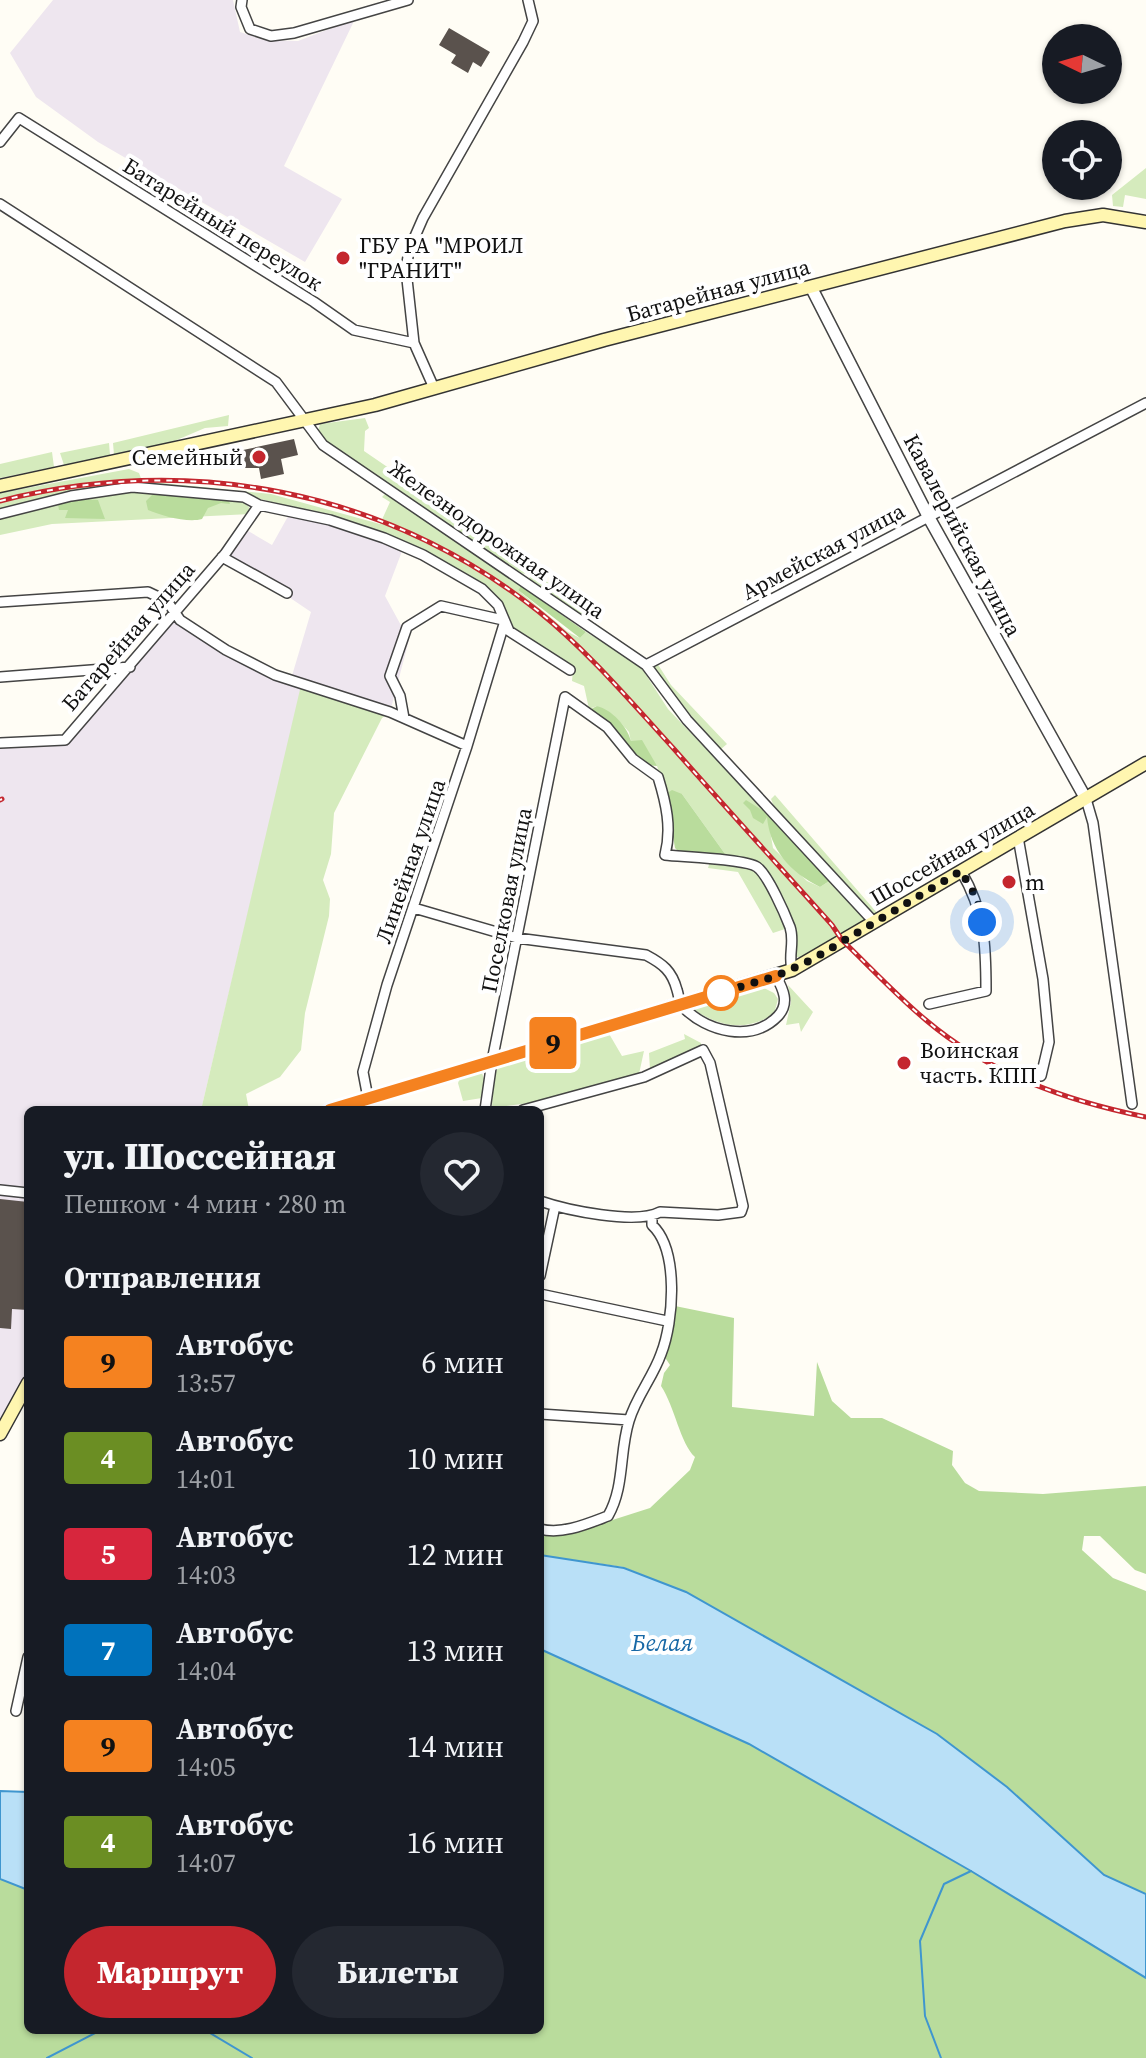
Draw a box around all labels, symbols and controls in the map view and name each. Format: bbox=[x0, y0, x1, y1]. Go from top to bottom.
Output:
north arrow bbox=[1042, 24, 1122, 104]
map controls bbox=[1042, 24, 1122, 200]
button: locate bbox=[1042, 120, 1122, 200]
street label: Батарейный переулок bbox=[118, 150, 328, 298]
place label: ГБУ РА "МРОИЛ "ГРАНИТ" bbox=[359, 230, 523, 285]
marker: ГБУ РА "МРОИЛ "ГРАНИТ" bbox=[334, 249, 352, 267]
street label: Батарейная улица bbox=[623, 251, 814, 329]
street label: Кавалерийская улица bbox=[897, 429, 1029, 642]
place label: Семейный bbox=[132, 442, 243, 472]
marker: Семейный bbox=[250, 448, 268, 466]
street label: Железнодорожная улица bbox=[383, 453, 612, 626]
street label: Армейская улица bbox=[736, 495, 910, 607]
street label: Батарейная улица bbox=[55, 554, 202, 717]
street label: Линейная улица bbox=[368, 774, 453, 947]
street label: Шоссейная улица bbox=[864, 793, 1040, 912]
street label: Поселковая улица bbox=[473, 804, 539, 995]
place label: m bbox=[1025, 867, 1045, 897]
marker: m bbox=[1000, 873, 1018, 891]
your location bbox=[962, 902, 1002, 942]
unlabelled marker bbox=[704, 976, 738, 1010]
line badge: 9 bbox=[527, 1017, 579, 1069]
text: 9 bbox=[545, 1024, 561, 1062]
place label: Воинская часть. КПП bbox=[920, 1035, 1037, 1090]
marker: Воинская часть. КПП bbox=[895, 1054, 913, 1072]
text: ул. Шоссейная bbox=[64, 1130, 336, 1182]
button: heart bbox=[420, 1132, 504, 1216]
text: Пешком · 4 мин · 280 m bbox=[64, 1186, 346, 1222]
text: Отправления bbox=[64, 1257, 261, 1298]
text: Автобус bbox=[176, 1324, 294, 1365]
text: 6 мин bbox=[421, 1342, 504, 1383]
text: 9 bbox=[100, 1343, 116, 1381]
text: 13:57 bbox=[176, 1365, 236, 1401]
text: Автобус bbox=[176, 1420, 294, 1461]
text: 10 мин bbox=[406, 1438, 504, 1479]
text: 4 bbox=[100, 1439, 116, 1477]
text: 14:01 bbox=[176, 1461, 236, 1497]
text: Автобус bbox=[176, 1516, 294, 1557]
text: 12 мин bbox=[406, 1534, 504, 1575]
text: 5 bbox=[100, 1535, 116, 1573]
text: 14:03 bbox=[176, 1557, 236, 1593]
text: Автобус bbox=[176, 1612, 294, 1653]
water label: Белая bbox=[630, 1626, 693, 1659]
text: 13 мин bbox=[406, 1630, 504, 1671]
text: 7 bbox=[100, 1631, 116, 1669]
text: 14:04 bbox=[176, 1653, 236, 1689]
text: Автобус bbox=[176, 1708, 294, 1749]
text: 14 мин bbox=[406, 1726, 504, 1767]
text: 9 bbox=[100, 1727, 116, 1765]
text: 14:05 bbox=[176, 1749, 236, 1785]
text: Автобус bbox=[176, 1804, 294, 1845]
text: 16 мин bbox=[406, 1822, 504, 1863]
text: 4 bbox=[100, 1823, 116, 1861]
text: 14:07 bbox=[176, 1845, 236, 1881]
button: Маршрут bbox=[64, 1926, 276, 2018]
button: Билеты bbox=[292, 1926, 504, 2018]

